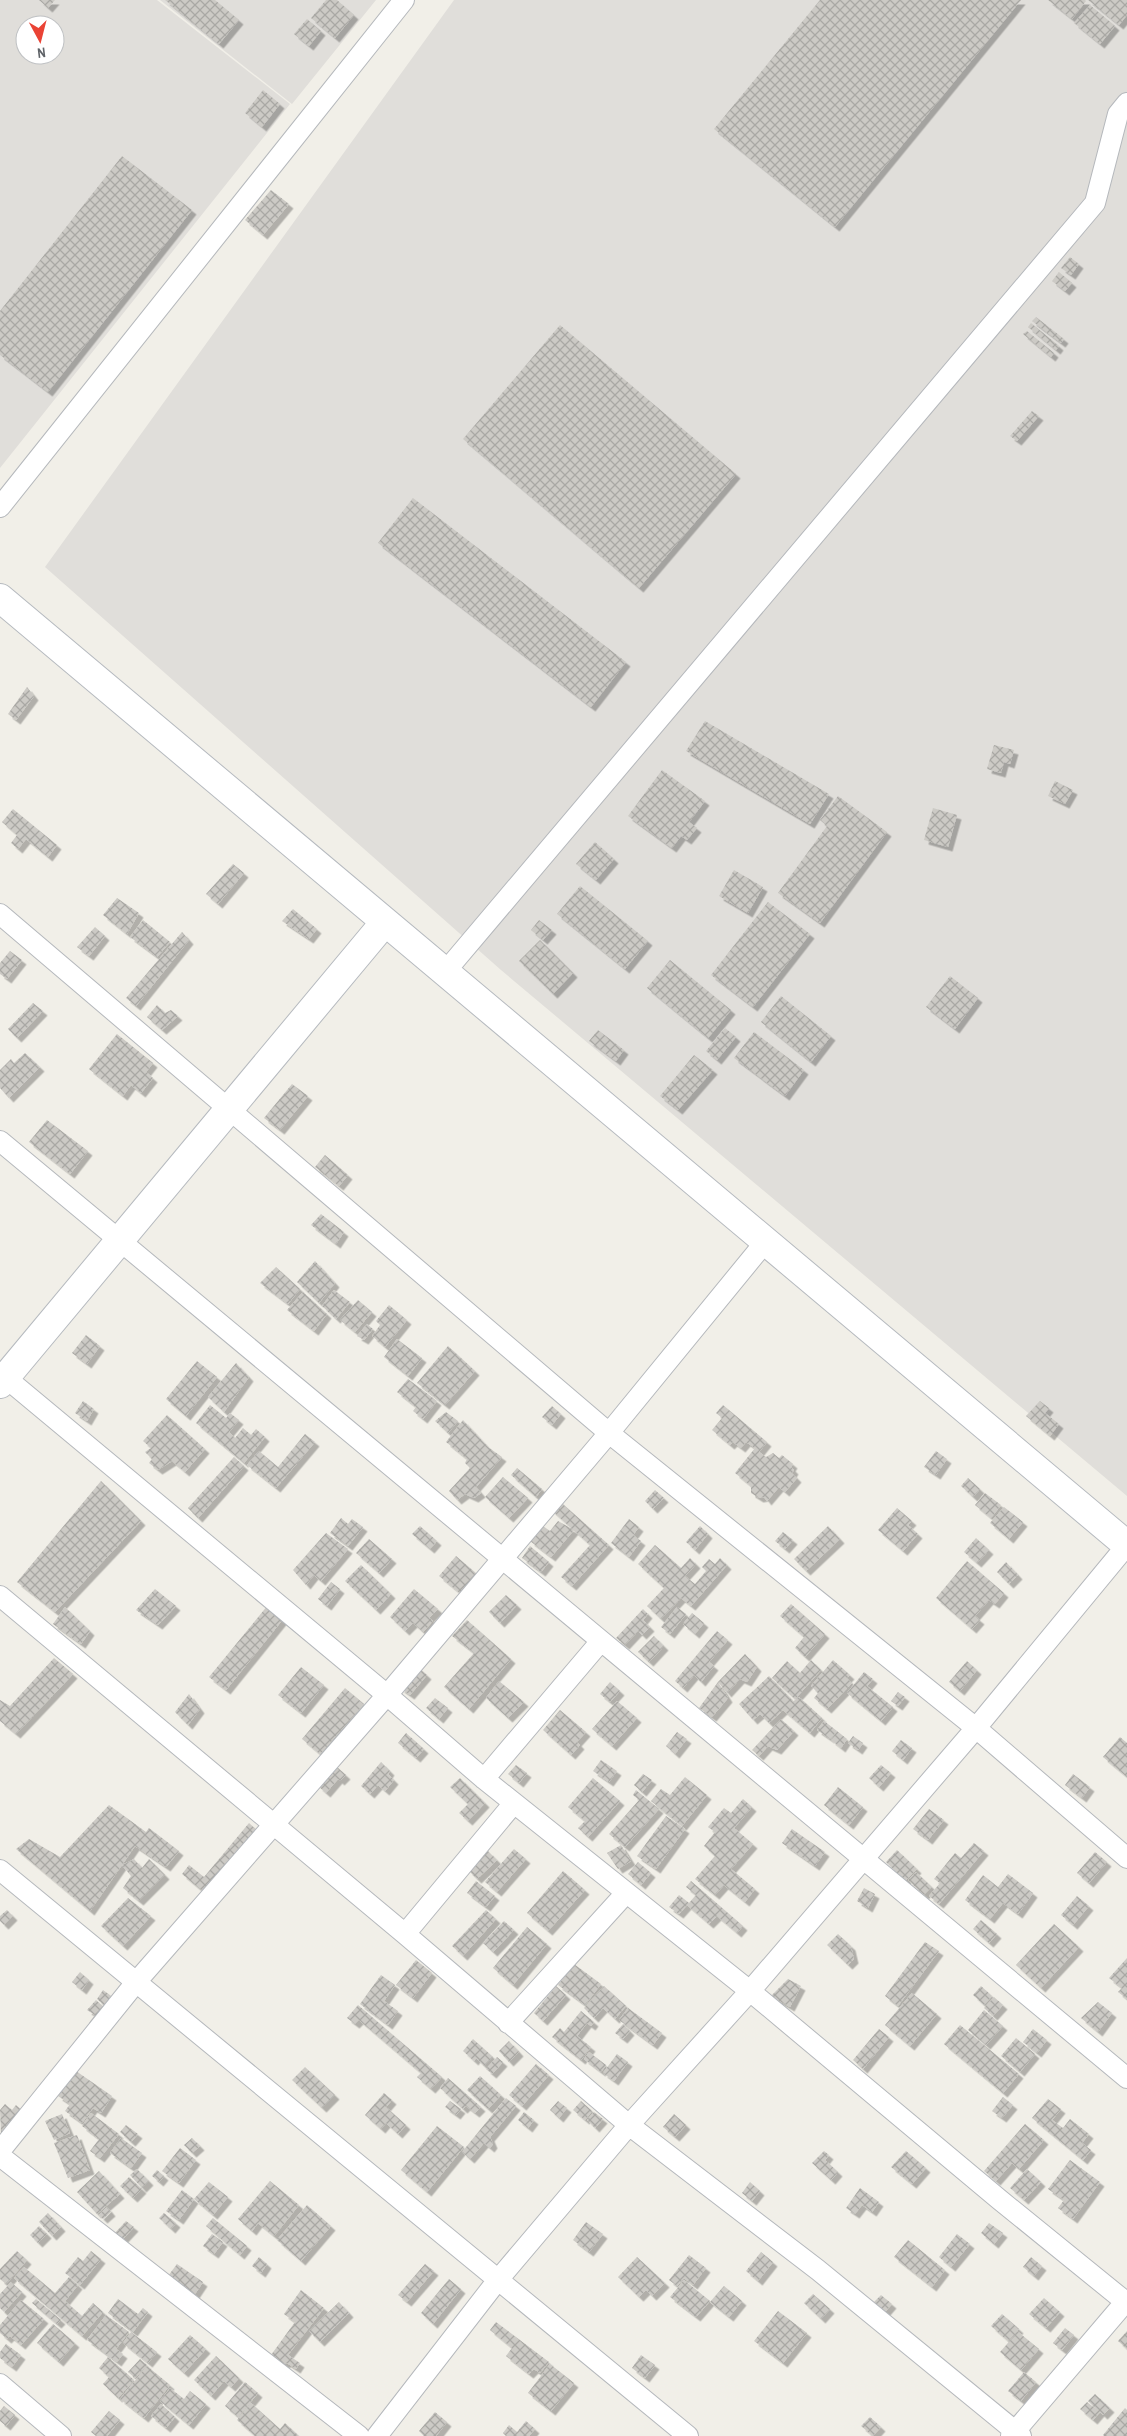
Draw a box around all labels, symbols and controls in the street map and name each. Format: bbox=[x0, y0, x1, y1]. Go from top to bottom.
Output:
north arrow bbox=[15, 15, 65, 65]
text: N bbox=[36, 43, 47, 62]

